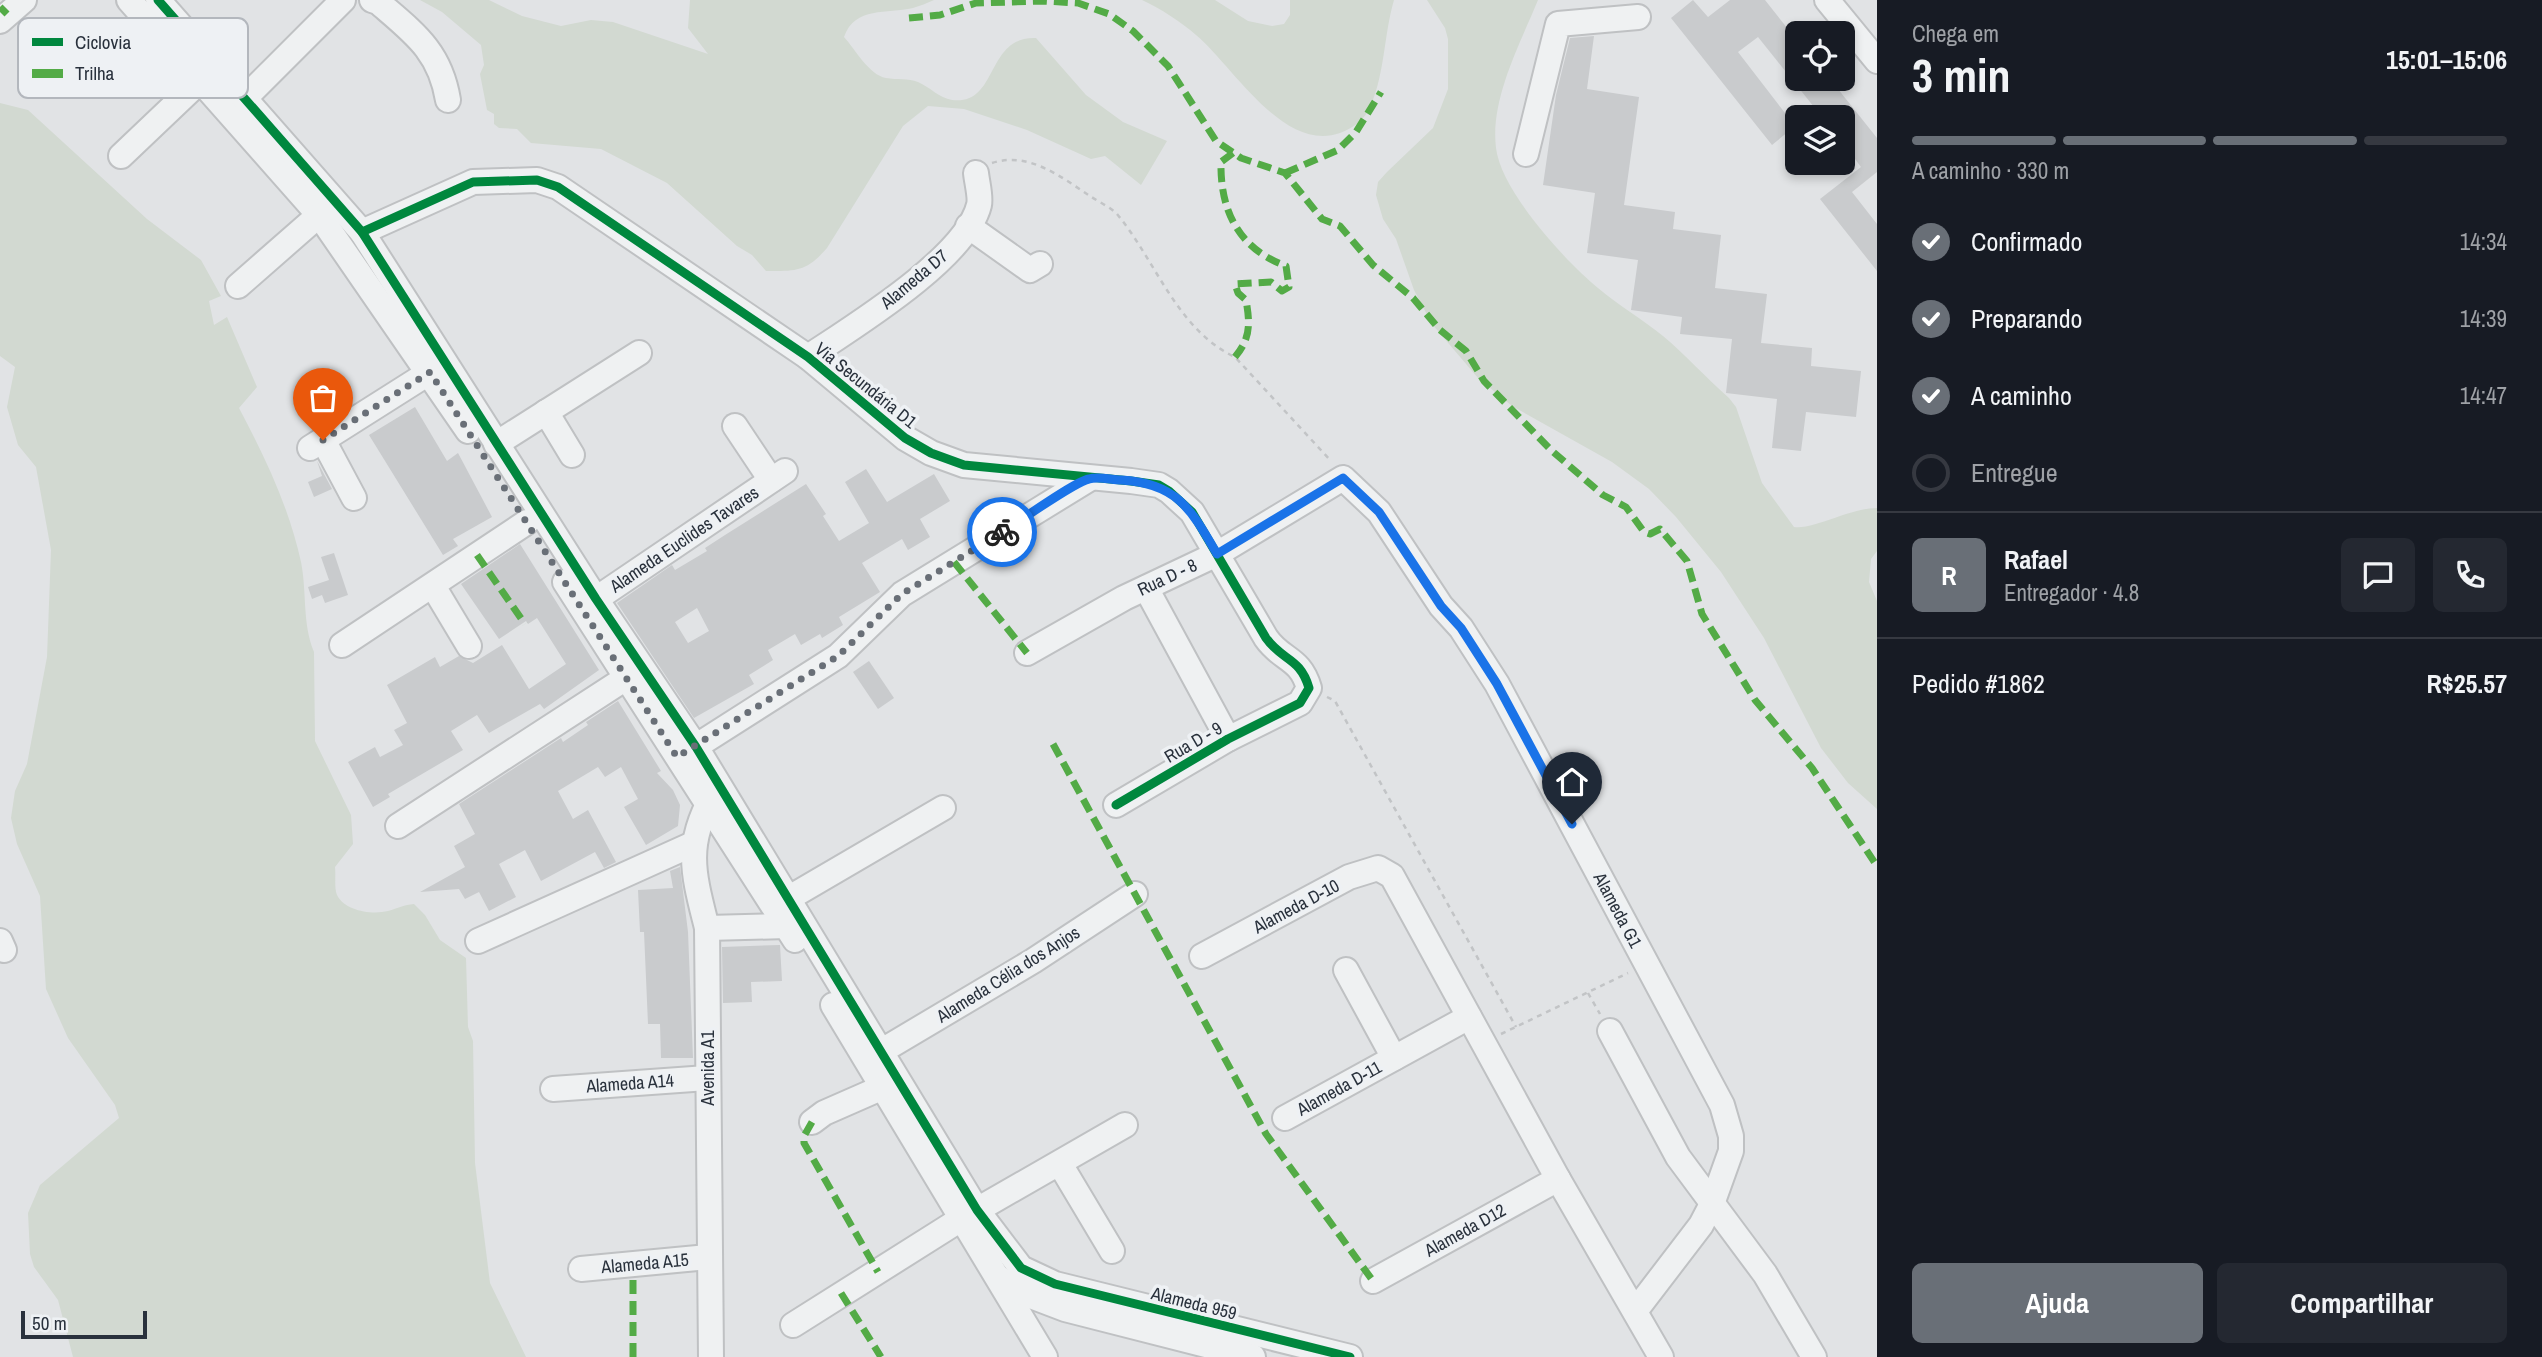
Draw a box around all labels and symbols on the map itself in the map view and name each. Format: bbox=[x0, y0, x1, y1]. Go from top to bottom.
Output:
legend bbox=[18, 18, 248, 98]
text: Ciclovia bbox=[75, 29, 132, 55]
text: Trilha bbox=[75, 60, 115, 86]
street label: Alameda D7 bbox=[874, 243, 953, 315]
street label: Via Secundária D1 bbox=[810, 336, 923, 434]
pin bbox=[293, 368, 353, 440]
street label: Alameda Euclides Tavares bbox=[604, 480, 763, 599]
courier bbox=[967, 497, 1037, 567]
street label: Rua D - 8 bbox=[1133, 552, 1201, 602]
street label: Rua D - 9 bbox=[1159, 715, 1227, 769]
pin bbox=[1542, 752, 1602, 824]
street label: Alameda G1 bbox=[1587, 867, 1649, 953]
street label: Alameda D-10 bbox=[1248, 873, 1344, 940]
street label: Alameda Célia dos Anjos bbox=[931, 920, 1085, 1029]
street label: Avenida A1 bbox=[695, 1030, 720, 1107]
street label: Alameda D-11 bbox=[1291, 1054, 1387, 1122]
street label: Alameda A14 bbox=[584, 1067, 675, 1099]
street label: Alameda D12 bbox=[1419, 1197, 1510, 1263]
street label: Alameda A15 bbox=[599, 1247, 690, 1279]
street label: Alameda 959 bbox=[1148, 1280, 1239, 1326]
scale bar bbox=[21, 1308, 147, 1340]

